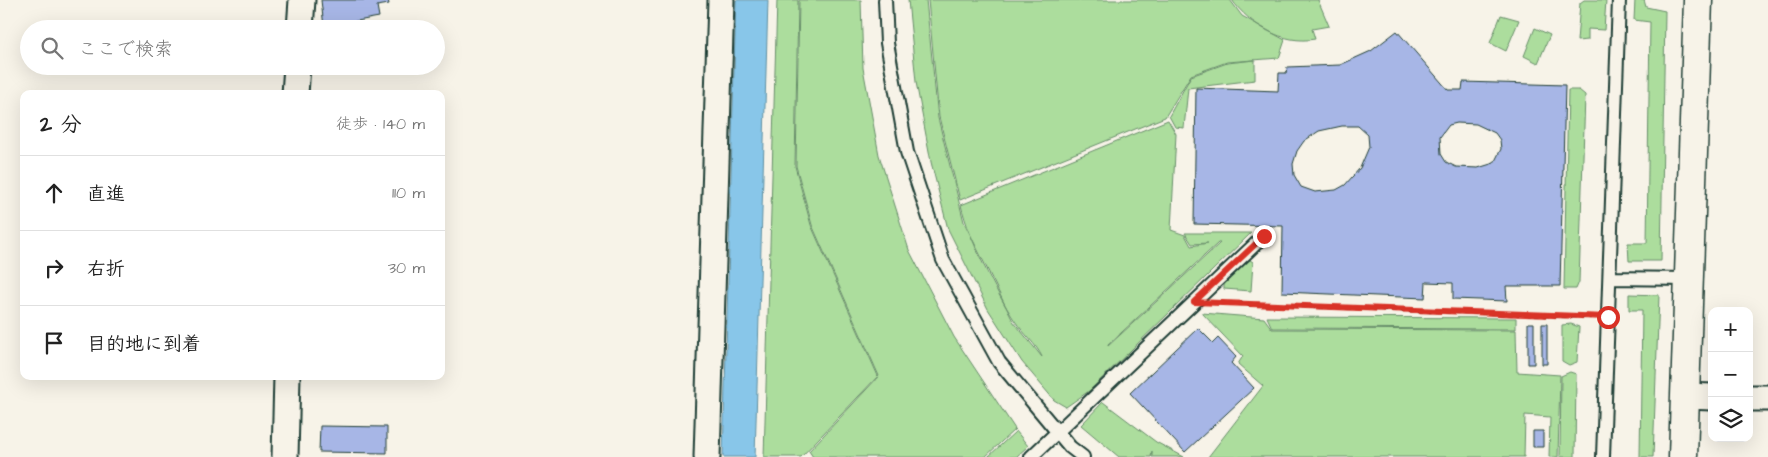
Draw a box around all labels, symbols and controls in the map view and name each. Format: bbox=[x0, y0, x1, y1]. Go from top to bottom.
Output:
search box bbox=[20, 20, 445, 75]
icon: search bbox=[38, 34, 66, 62]
text: ここで検索 bbox=[78, 36, 173, 63]
text: 2 分 bbox=[40, 110, 81, 139]
text: 徒歩 · 140 m bbox=[336, 113, 425, 135]
icon: ahead bbox=[40, 179, 68, 207]
text: 直進 bbox=[87, 181, 125, 208]
text: 110 m bbox=[392, 182, 425, 204]
route end bbox=[1253, 225, 1276, 248]
icon: right bbox=[40, 254, 68, 282]
text: 右折 bbox=[87, 256, 125, 283]
text: 30 m bbox=[388, 257, 425, 279]
route start bbox=[1597, 306, 1620, 329]
map controls bbox=[1708, 307, 1753, 442]
button: + bbox=[1708, 307, 1753, 352]
icon: arrive bbox=[40, 329, 68, 357]
text: 目的地に到着 bbox=[87, 331, 201, 358]
button: − bbox=[1708, 352, 1753, 397]
button: layers bbox=[1708, 397, 1753, 442]

